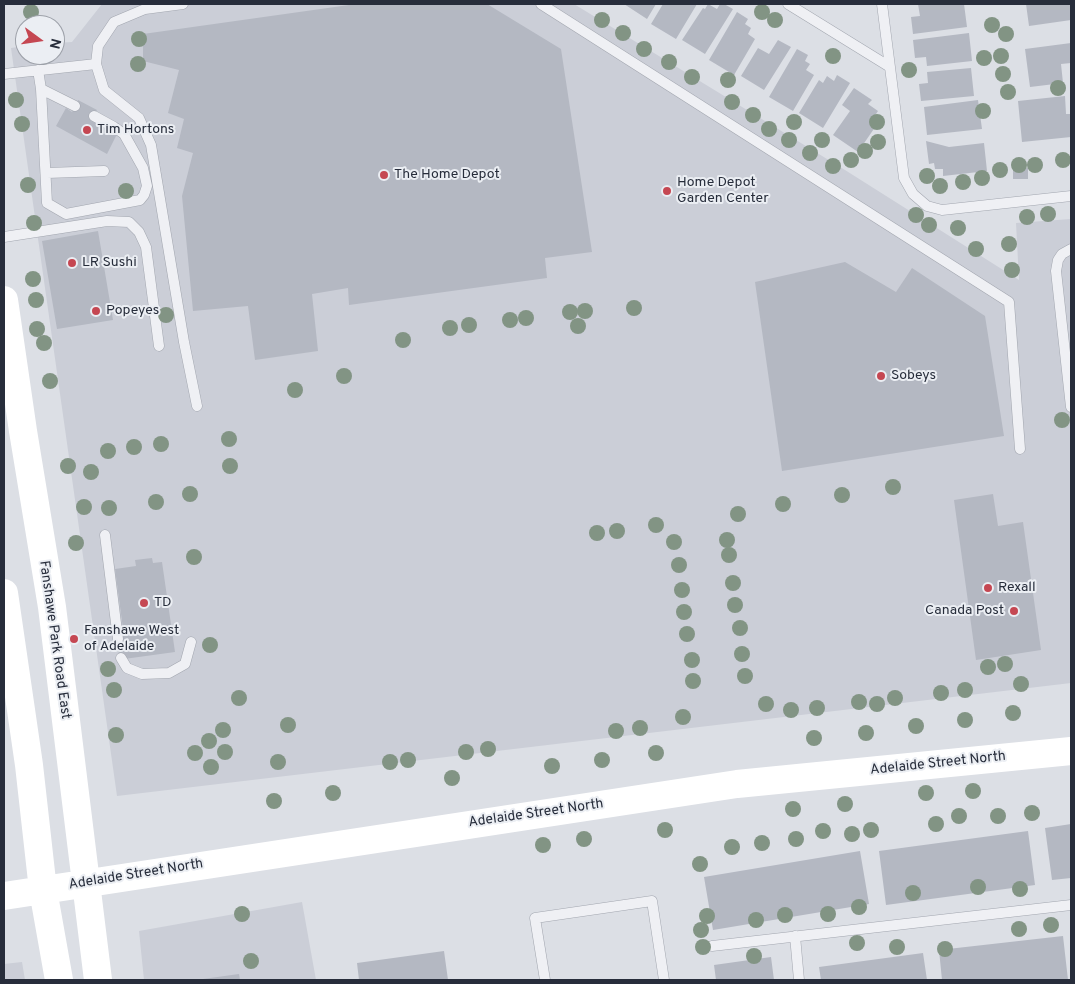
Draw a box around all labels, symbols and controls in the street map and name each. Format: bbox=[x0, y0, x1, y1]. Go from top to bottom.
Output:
north arrow bbox=[15, 15, 65, 65]
text: N bbox=[45, 37, 64, 50]
place label: Tim Hortons bbox=[97, 122, 174, 138]
marker: Tim Hortons bbox=[81, 124, 93, 136]
place label: The Home Depot bbox=[394, 167, 500, 183]
marker: The Home Depot bbox=[378, 169, 390, 181]
place label: Home Depot Garden Center bbox=[677, 175, 769, 208]
marker: Home Depot Garden Center bbox=[661, 185, 673, 197]
place label: LR Sushi bbox=[82, 255, 137, 271]
marker: LR Sushi bbox=[66, 257, 78, 269]
place label: Popeyes bbox=[106, 303, 159, 319]
marker: Popeyes bbox=[90, 305, 102, 317]
place label: Sobeys bbox=[891, 368, 936, 384]
marker: Sobeys bbox=[875, 370, 887, 382]
street label: Fanshawe Park Road East bbox=[35, 560, 73, 720]
place label: Rexall bbox=[998, 580, 1036, 596]
marker: Rexall bbox=[982, 582, 994, 594]
place label: TD bbox=[154, 595, 172, 611]
marker: TD bbox=[138, 597, 150, 609]
place label: Canada Post bbox=[925, 603, 1004, 619]
marker: Canada Post bbox=[1008, 605, 1020, 617]
place label: Fanshawe West of Adelaide bbox=[84, 623, 179, 656]
marker: Fanshawe West of Adelaide bbox=[68, 633, 80, 645]
street label: Adelaide Street North bbox=[869, 749, 1007, 779]
street label: Adelaide Street North bbox=[467, 796, 605, 832]
street label: Adelaide Street North bbox=[67, 856, 205, 894]

